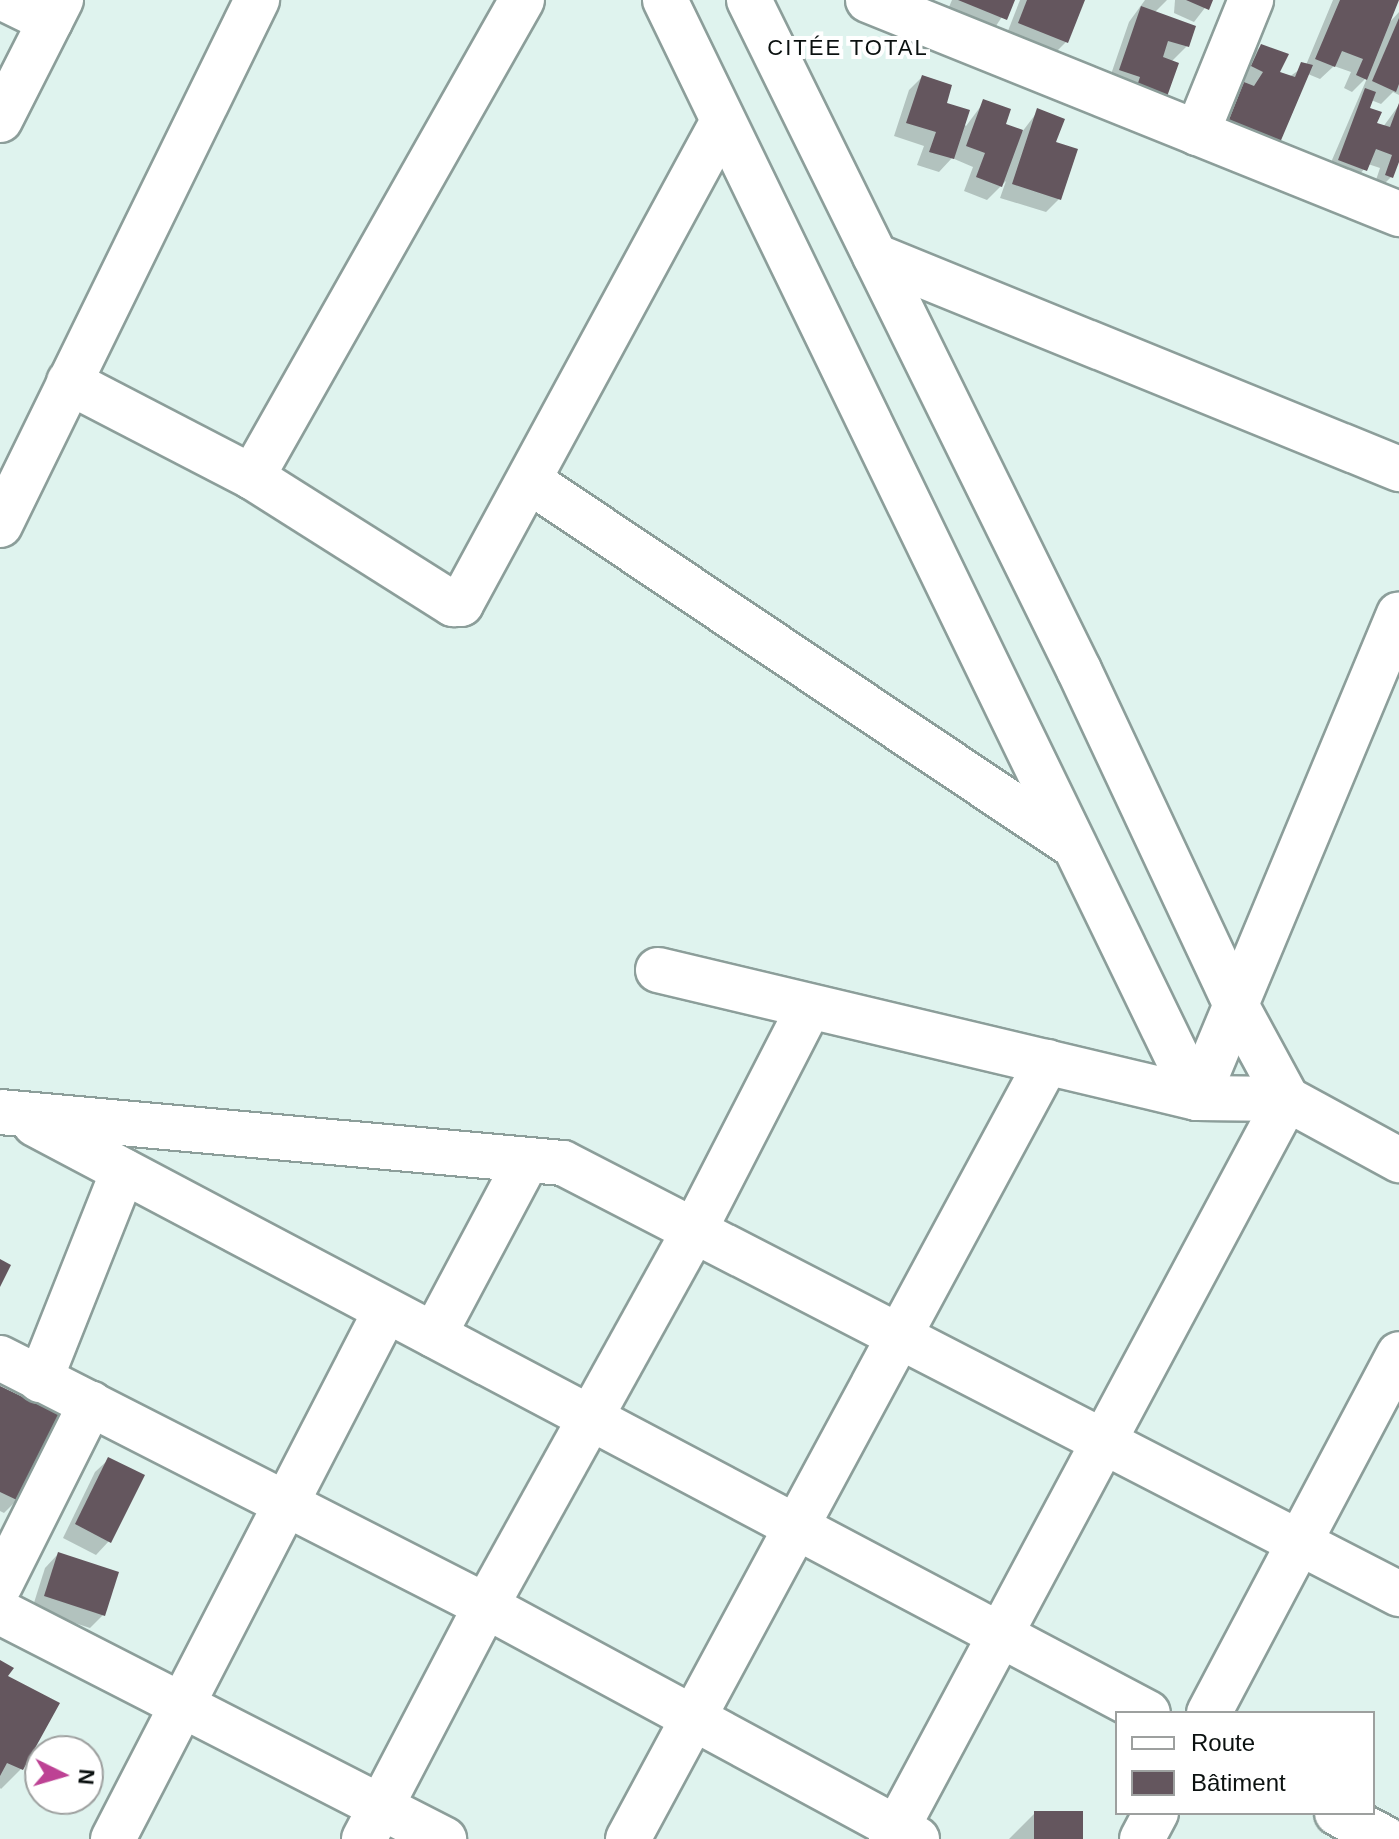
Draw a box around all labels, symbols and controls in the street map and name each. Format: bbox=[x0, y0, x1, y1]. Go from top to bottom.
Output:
district label: CITÉE TOTAL bbox=[767, 35, 929, 61]
legend bbox=[1115, 1711, 1375, 1815]
text: Route bbox=[1191, 1729, 1255, 1756]
north arrow bbox=[24, 1735, 104, 1815]
text: N bbox=[73, 1768, 100, 1786]
text: Bâtiment bbox=[1191, 1769, 1286, 1796]

